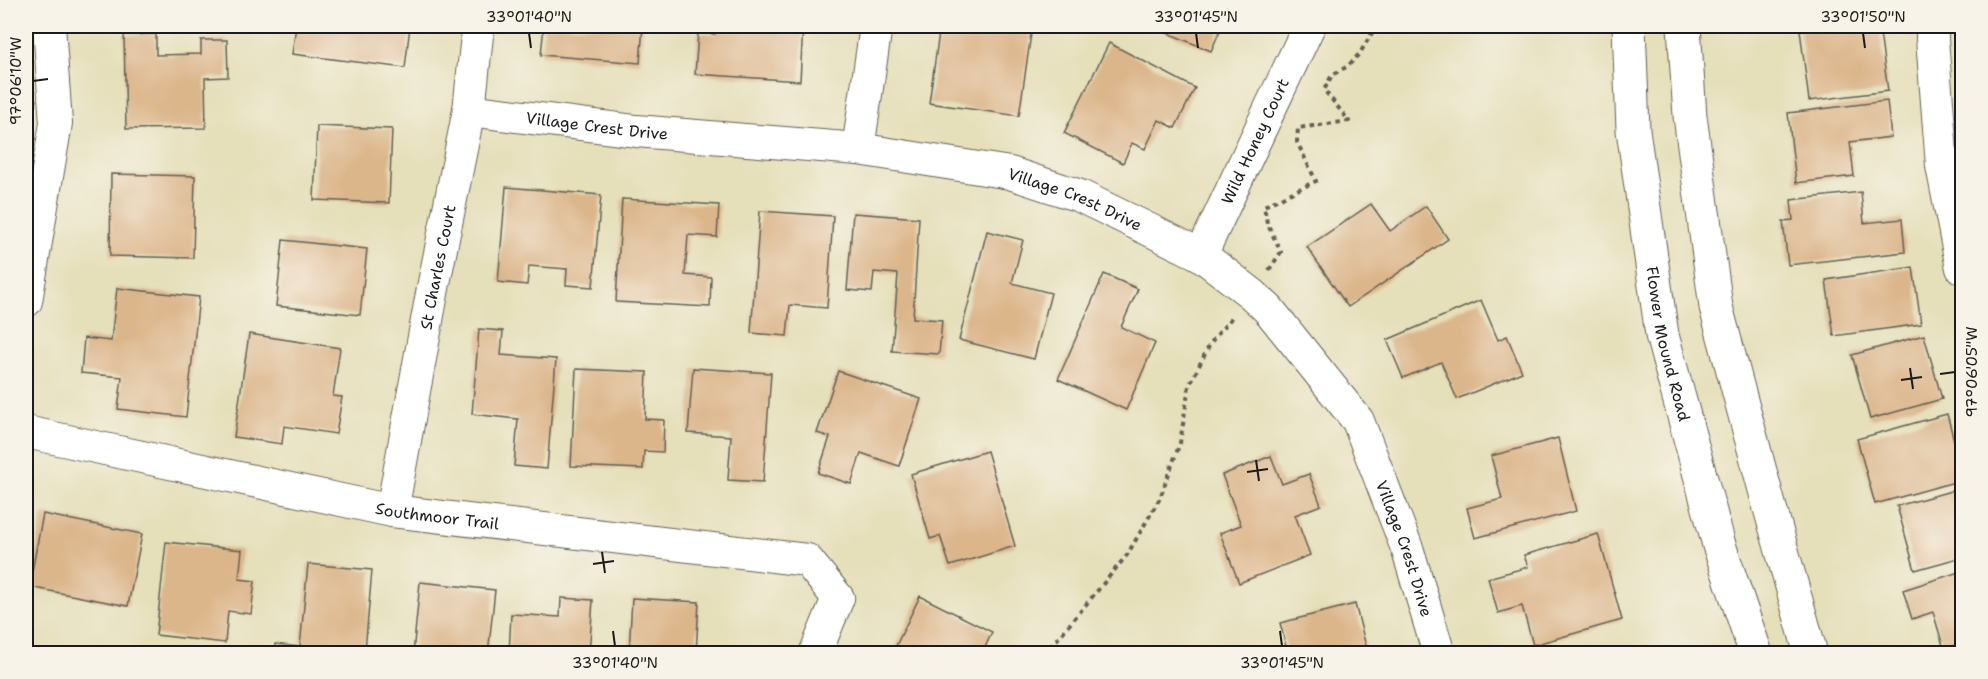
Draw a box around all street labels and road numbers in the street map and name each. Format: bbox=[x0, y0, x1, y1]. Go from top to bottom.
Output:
street label: Wild Honey Court bbox=[1216, 75, 1293, 207]
street label: Village Crest Drive bbox=[525, 107, 669, 144]
street label: Village Crest Drive bbox=[1005, 163, 1146, 235]
street label: St Charles Court bbox=[415, 203, 460, 331]
street label: Flower Mound Road bbox=[1642, 265, 1695, 424]
street label: Village Crest Drive bbox=[1371, 477, 1438, 619]
street label: Southmoor Trail bbox=[374, 497, 500, 534]

